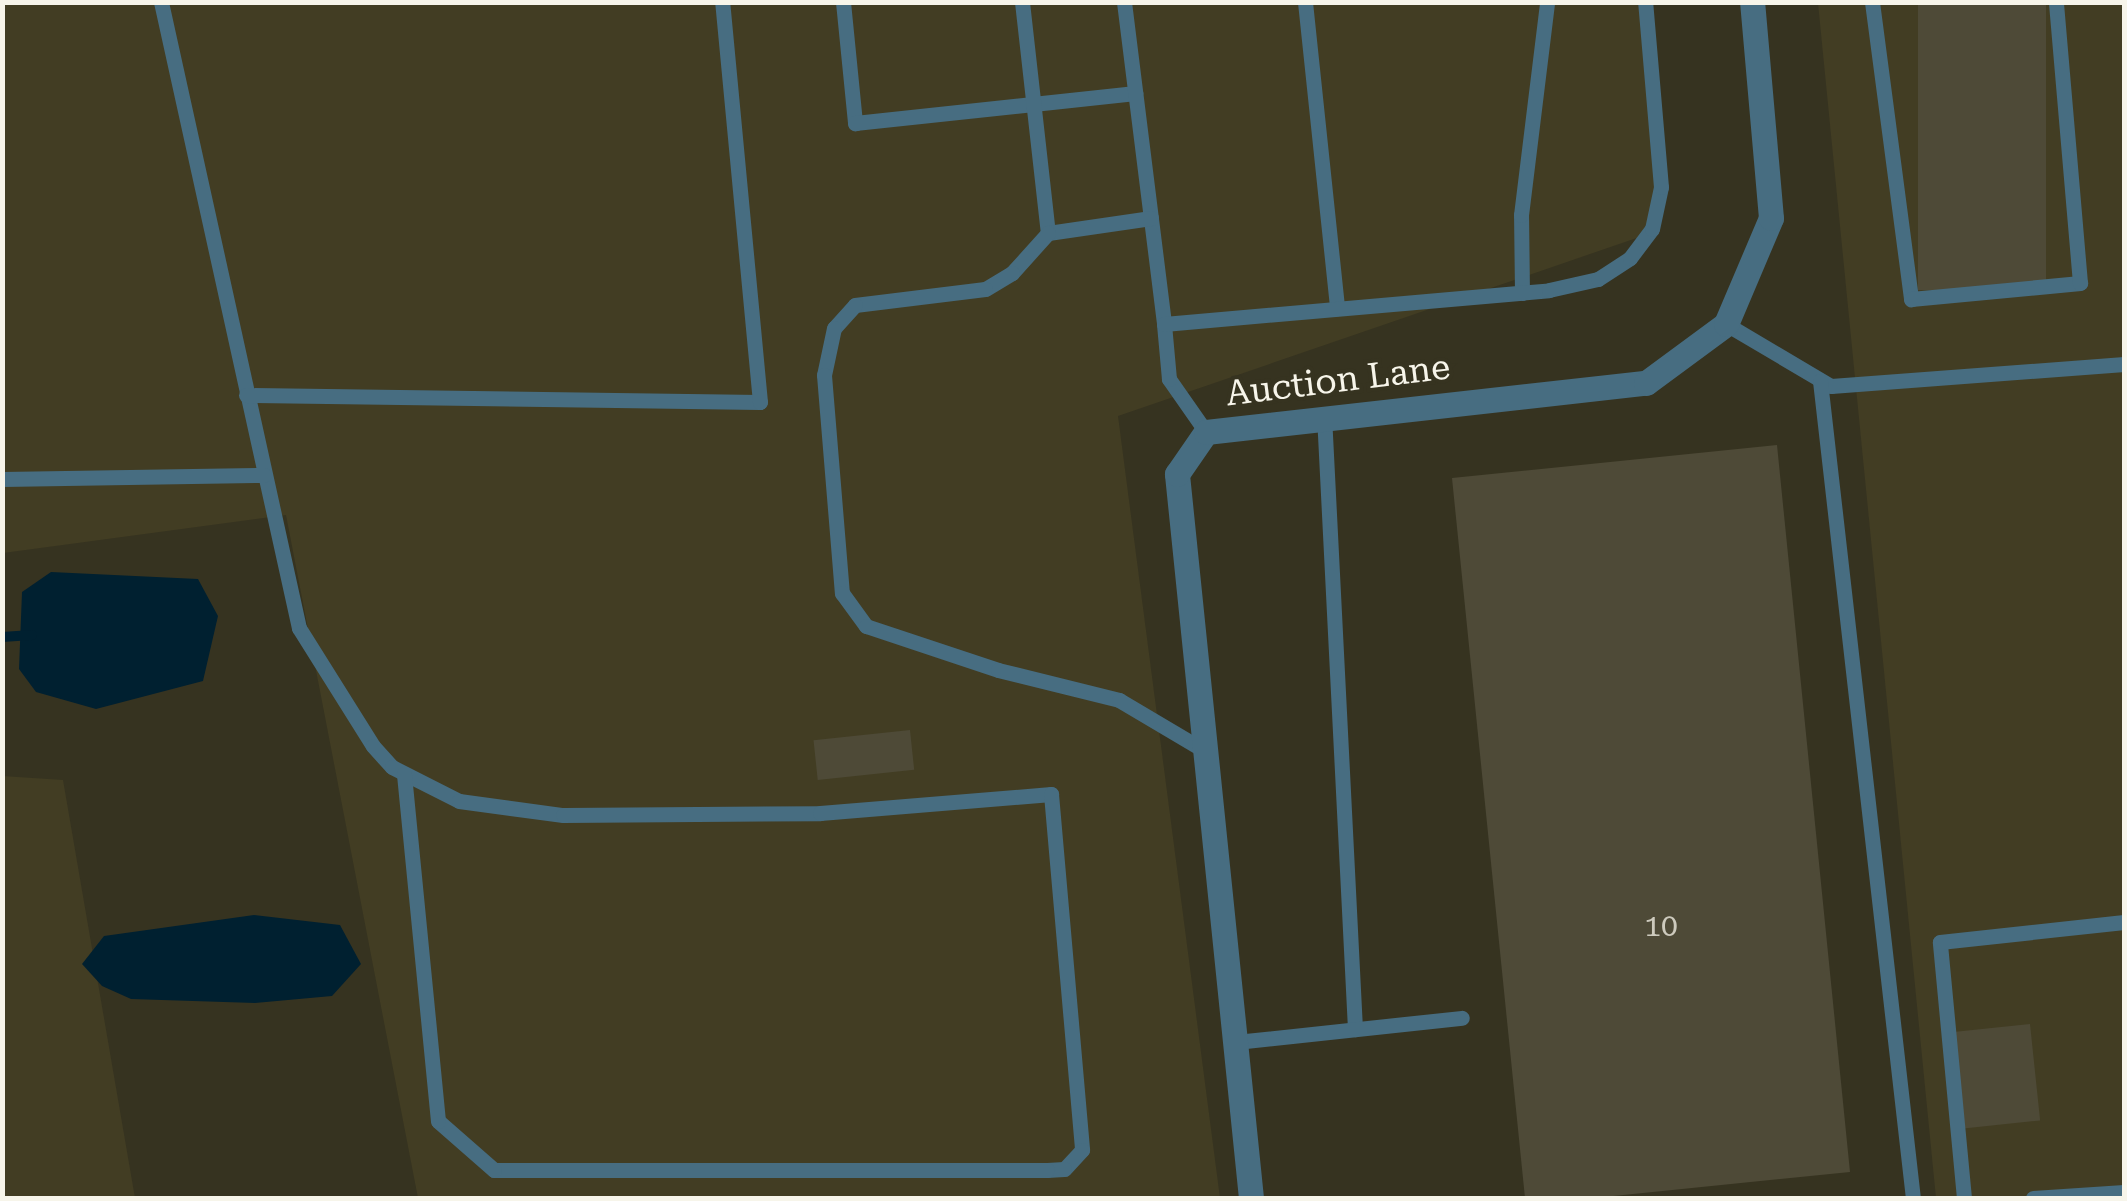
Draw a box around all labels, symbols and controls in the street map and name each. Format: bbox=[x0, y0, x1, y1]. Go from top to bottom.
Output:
street label: Auction Lane bbox=[1224, 346, 1452, 416]
house number: 10 bbox=[1644, 908, 1678, 944]

